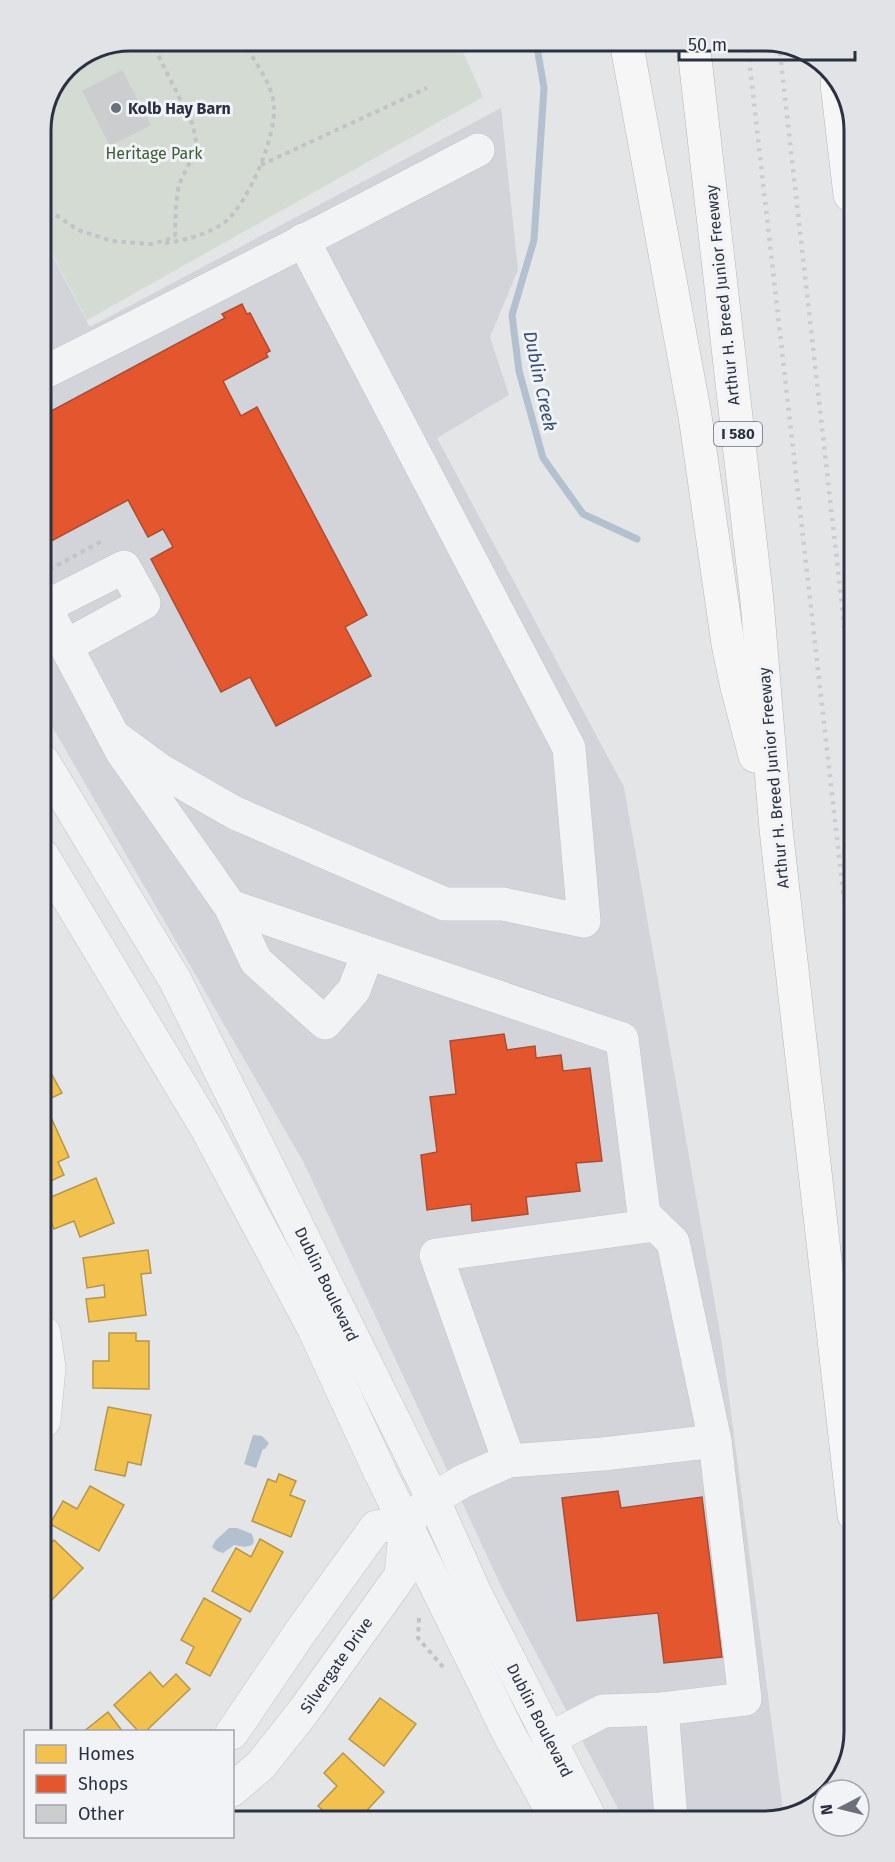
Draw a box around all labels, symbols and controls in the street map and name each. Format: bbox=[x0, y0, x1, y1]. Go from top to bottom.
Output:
scale bar bbox=[679, 24, 854, 62]
text: 50 m bbox=[688, 34, 727, 56]
place label: Kolb Hay Barn bbox=[128, 99, 231, 118]
marker: Kolb Hay Barn bbox=[109, 101, 123, 115]
park label: Heritage Park bbox=[105, 144, 203, 163]
street label: Arthur H. Breed Junior Freeway bbox=[701, 184, 744, 406]
water label: Dublin Creek bbox=[519, 329, 561, 433]
road number: I 580 bbox=[714, 422, 762, 446]
street label: Arthur H. Breed Junior Freeway bbox=[754, 667, 793, 889]
street label: Dublin Boulevard bbox=[291, 1224, 363, 1345]
street label: Silvergate Drive bbox=[296, 1614, 377, 1717]
street label: Dublin Boulevard bbox=[503, 1660, 576, 1780]
legend bbox=[24, 1730, 234, 1838]
text: Homes bbox=[78, 1743, 134, 1765]
text: Shops bbox=[78, 1773, 128, 1795]
north arrow bbox=[811, 1778, 871, 1838]
text: Other bbox=[78, 1803, 124, 1825]
text: N bbox=[817, 1803, 837, 1816]

